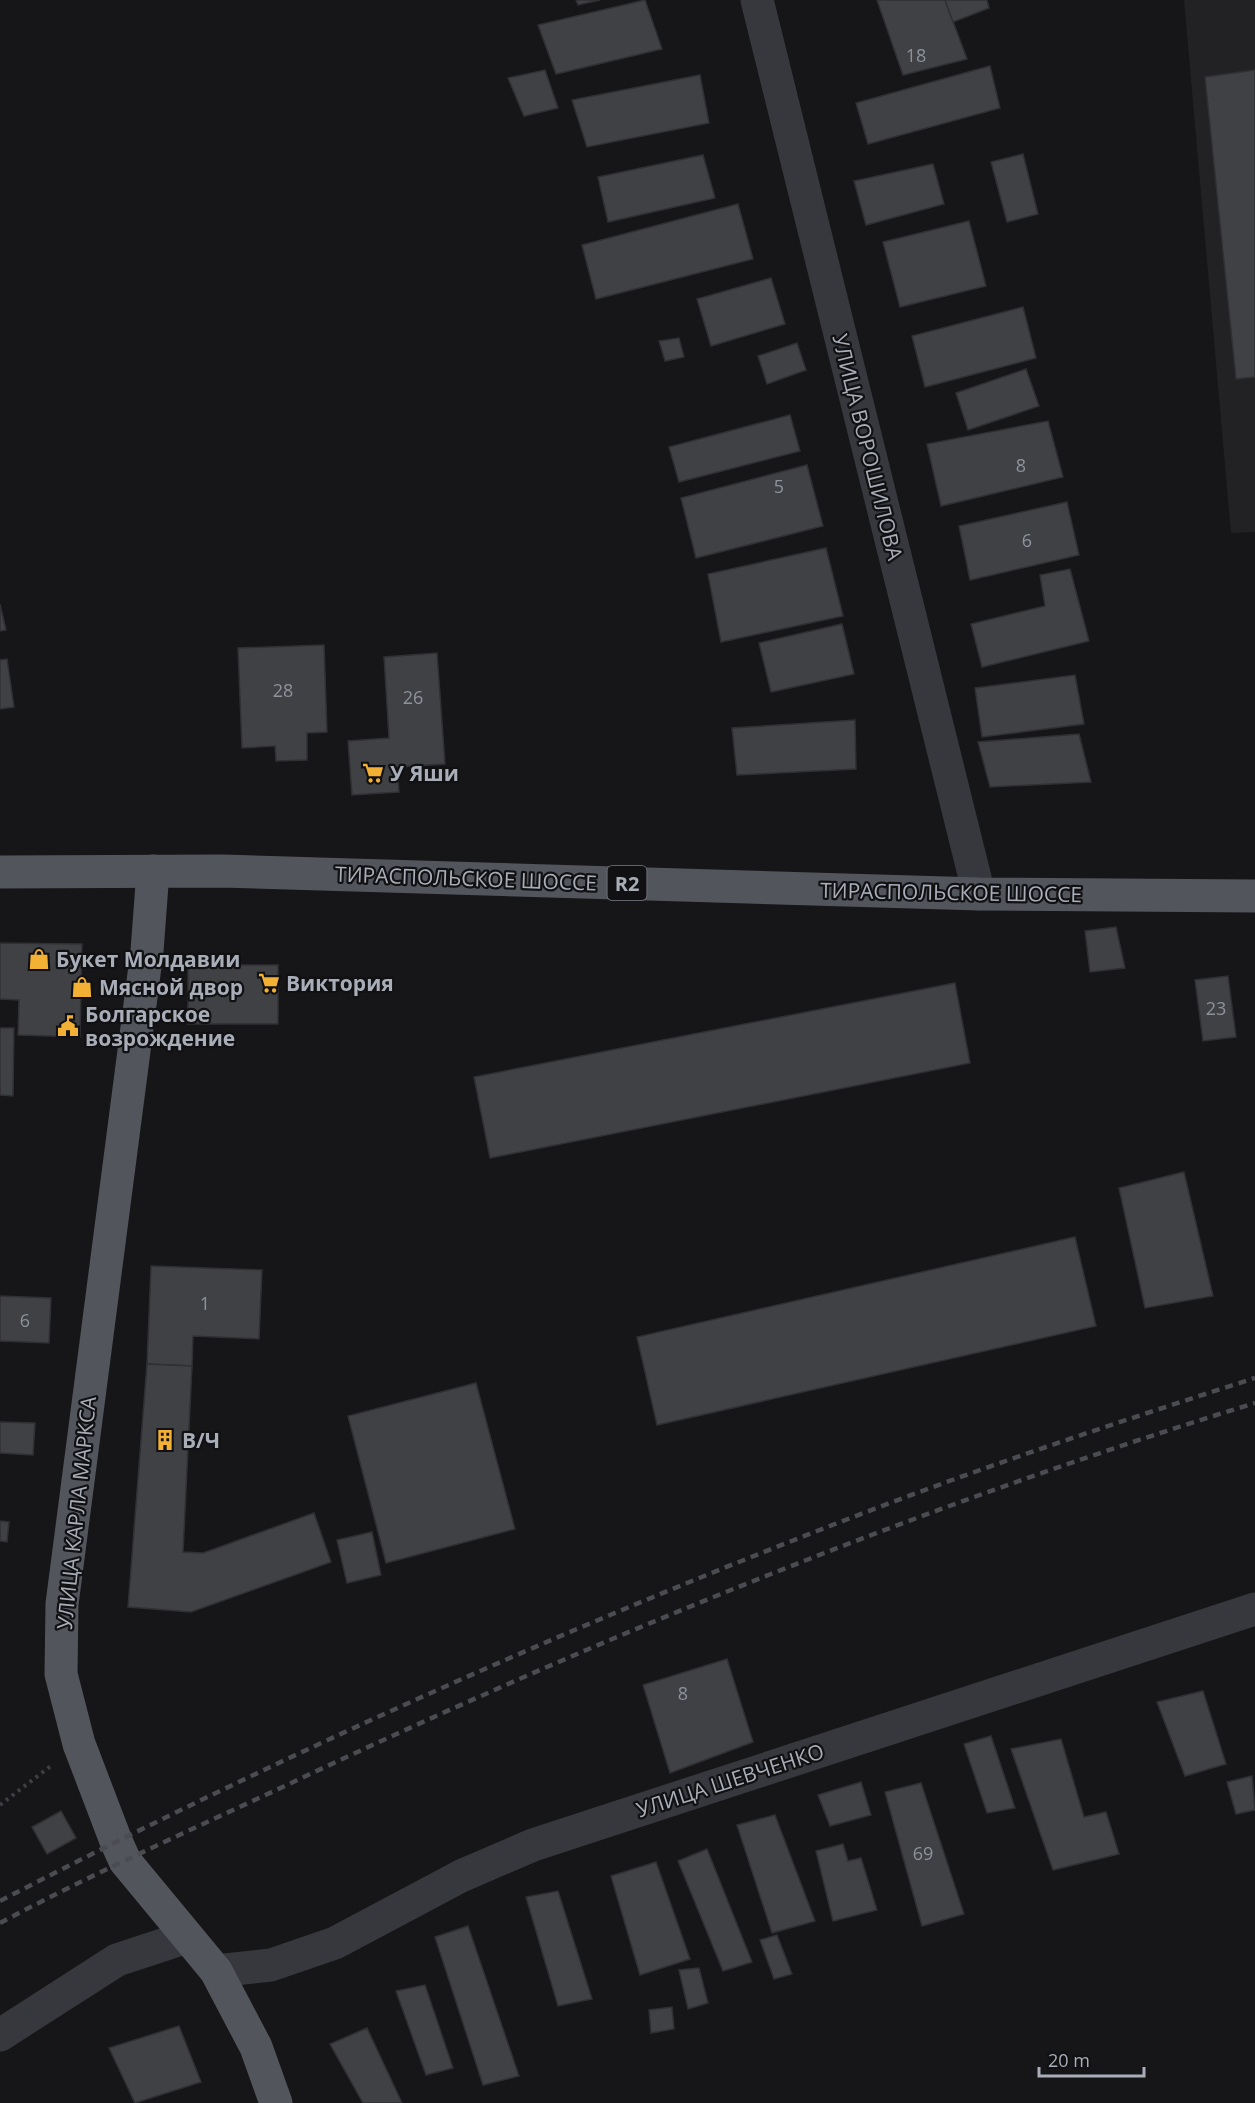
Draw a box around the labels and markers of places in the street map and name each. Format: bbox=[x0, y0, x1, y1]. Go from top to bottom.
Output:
place label: У Яши bbox=[390, 759, 459, 787]
supermarket icon: У Яши bbox=[361, 761, 385, 785]
place label: Букет Молдавии bbox=[56, 945, 240, 973]
shop icon: Букет Молдавии bbox=[27, 947, 51, 971]
place label: Виктория bbox=[286, 969, 394, 997]
supermarket icon: Виктория bbox=[257, 971, 281, 995]
place label: Мясной двор bbox=[99, 973, 243, 1001]
shop icon: Мясной двор bbox=[70, 975, 94, 999]
place label: Болгарское возрождение bbox=[85, 1000, 235, 1052]
public building icon: Болгарское возрождение bbox=[56, 1014, 80, 1038]
place label: В/Ч bbox=[182, 1426, 220, 1454]
building icon: В/Ч bbox=[153, 1428, 177, 1452]

